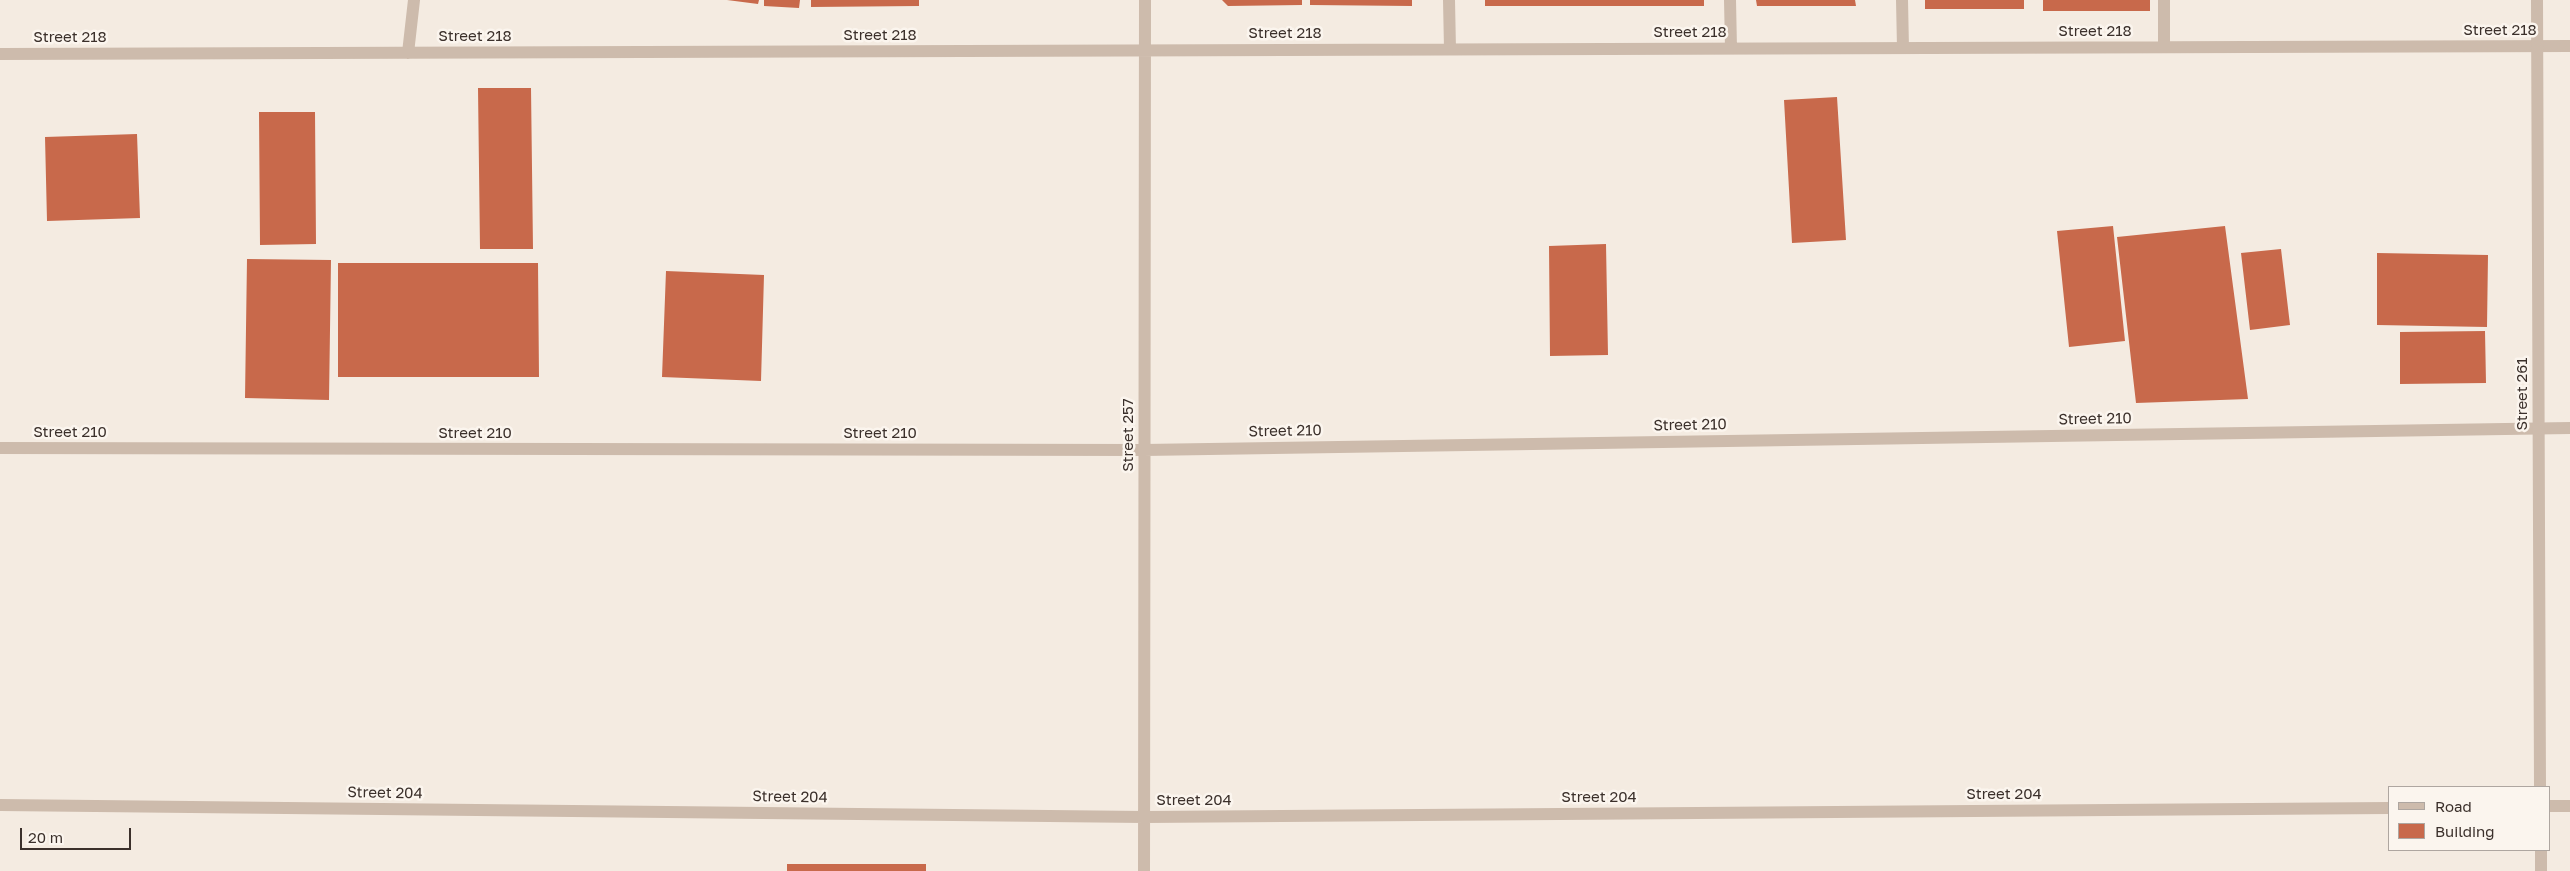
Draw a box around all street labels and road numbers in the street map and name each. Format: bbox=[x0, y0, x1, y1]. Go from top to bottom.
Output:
street label: Street 218 bbox=[2463, 21, 2537, 39]
street label: Street 218 bbox=[2058, 22, 2132, 40]
street label: Street 218 bbox=[1653, 23, 1727, 41]
street label: Street 218 bbox=[1248, 24, 1322, 42]
street label: Street 218 bbox=[843, 26, 917, 44]
street label: Street 218 bbox=[438, 27, 512, 45]
street label: Street 218 bbox=[33, 28, 107, 46]
street label: Street 261 bbox=[2513, 357, 2531, 431]
street label: Street 257 bbox=[1119, 398, 1137, 472]
street label: Street 210 bbox=[2058, 409, 2132, 429]
street label: Street 210 bbox=[1653, 415, 1727, 435]
street label: Street 210 bbox=[1248, 421, 1322, 441]
street label: Street 210 bbox=[33, 423, 107, 441]
street label: Street 210 bbox=[438, 424, 512, 442]
street label: Street 210 bbox=[843, 424, 917, 442]
street label: Street 204 bbox=[347, 783, 423, 803]
street label: Street 204 bbox=[1966, 785, 2042, 803]
street label: Street 204 bbox=[752, 787, 828, 807]
street label: Street 204 bbox=[1561, 788, 1637, 806]
street label: Street 204 bbox=[1156, 791, 1232, 809]

